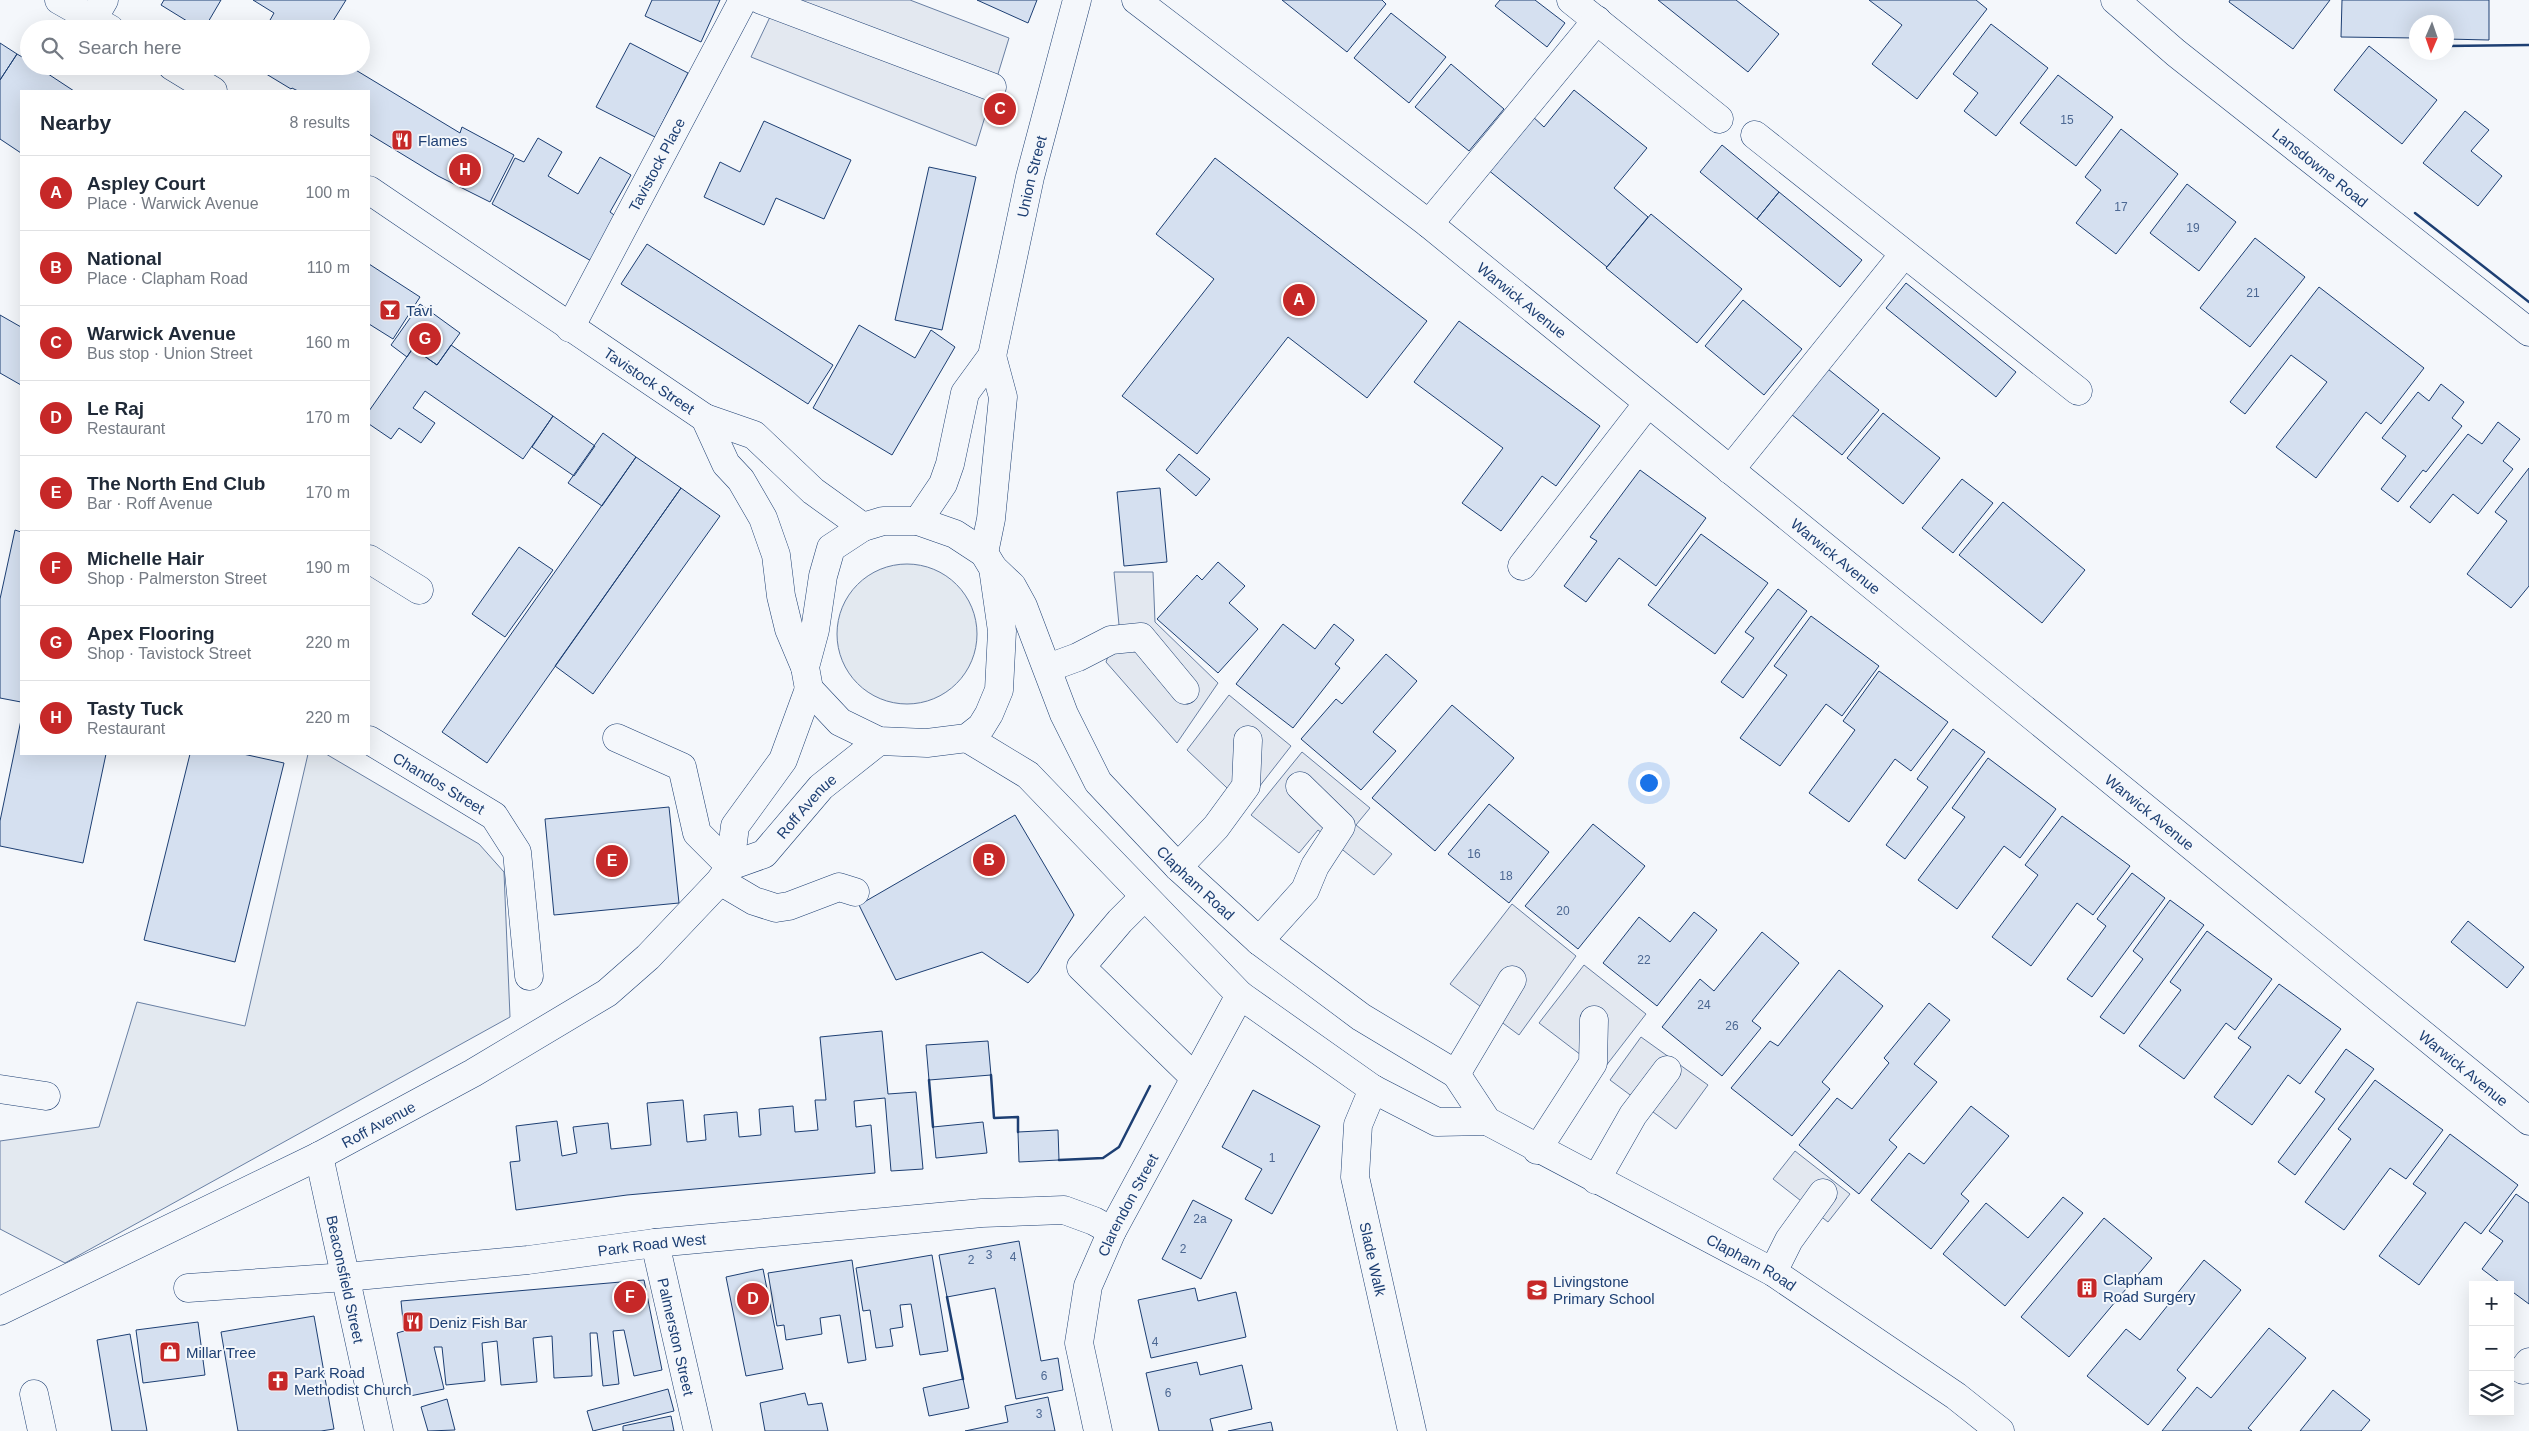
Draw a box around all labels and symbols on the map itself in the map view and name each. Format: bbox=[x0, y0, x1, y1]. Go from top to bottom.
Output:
north arrow bbox=[2409, 15, 2454, 60]
pin: C bbox=[984, 90, 1016, 128]
house number: 15 bbox=[2060, 113, 2074, 127]
street label: Tavistock Place bbox=[625, 115, 688, 214]
street label: Lansdowne Road bbox=[2269, 124, 2372, 210]
restaurant icon: Flames bbox=[390, 128, 414, 152]
place label: Flames bbox=[418, 132, 467, 149]
street label: Union Street bbox=[1013, 133, 1049, 219]
pin: H bbox=[449, 151, 481, 189]
house number: 17 bbox=[2114, 200, 2128, 214]
house number: 19 bbox=[2186, 221, 2200, 235]
street label: Warwick Avenue bbox=[1474, 259, 1570, 341]
pin: A bbox=[1283, 281, 1315, 319]
house number: 21 bbox=[2246, 286, 2260, 300]
bar icon: Tavi bbox=[378, 298, 402, 322]
place label: Tavi bbox=[406, 302, 433, 319]
pin: G bbox=[409, 320, 441, 358]
street label: Tavistock Street bbox=[601, 344, 699, 418]
street label: Warwick Avenue bbox=[1788, 515, 1884, 597]
street label: Chandos Street bbox=[390, 748, 489, 817]
street label: Roff Avenue bbox=[773, 770, 839, 842]
your location bbox=[1636, 770, 1662, 796]
street label: Warwick Avenue bbox=[2102, 770, 2198, 853]
pin: B bbox=[973, 841, 1005, 879]
pin: E bbox=[596, 842, 628, 880]
street label: Clapham Road bbox=[1154, 842, 1238, 923]
house number: 16 bbox=[1467, 847, 1481, 861]
house number: 18 bbox=[1499, 869, 1513, 883]
house number: 20 bbox=[1556, 904, 1570, 918]
house number: 22 bbox=[1637, 953, 1651, 967]
house number: 24 bbox=[1697, 998, 1711, 1012]
house number: 26 bbox=[1725, 1019, 1739, 1033]
street label: Warwick Avenue bbox=[2416, 1026, 2512, 1109]
street label: Roff Avenue bbox=[338, 1097, 418, 1151]
street label: Clarendon Street bbox=[1094, 1150, 1161, 1259]
house number: 1 bbox=[1269, 1151, 1276, 1165]
house number: 2a bbox=[1193, 1212, 1207, 1226]
street label: Beaconsfield Street bbox=[324, 1214, 368, 1345]
street label: Slade Walk bbox=[1357, 1220, 1390, 1298]
street label: Park Road West bbox=[597, 1230, 708, 1259]
street label: Clapham Road bbox=[1704, 1230, 1800, 1294]
house number: 2 bbox=[1180, 1242, 1187, 1256]
house number: 3 bbox=[986, 1248, 993, 1262]
house number: 4 bbox=[1010, 1250, 1017, 1264]
house number: 2 bbox=[968, 1253, 975, 1267]
place label: Clapham Road Surgery bbox=[2103, 1271, 2196, 1305]
place label: Livingstone Primary School bbox=[1553, 1273, 1655, 1307]
street label: Palmerston Street bbox=[655, 1276, 698, 1398]
building icon: Clapham Road Surgery bbox=[2075, 1276, 2099, 1300]
pin: F bbox=[614, 1278, 646, 1316]
school or university icon: Livingstone Primary School bbox=[1525, 1278, 1549, 1302]
pin: D bbox=[737, 1280, 769, 1318]
restaurant icon: Deniz Fish Bar bbox=[401, 1310, 425, 1334]
place label: Deniz Fish Bar bbox=[429, 1314, 527, 1331]
house number: 4 bbox=[1152, 1335, 1159, 1349]
shop icon: Millar Tree bbox=[158, 1340, 182, 1364]
place label: Millar Tree bbox=[186, 1344, 256, 1361]
place label: Park Road Methodist Church bbox=[294, 1364, 412, 1398]
church icon: Park Road Methodist Church bbox=[266, 1369, 290, 1393]
house number: 6 bbox=[1041, 1369, 1048, 1383]
house number: 6 bbox=[1165, 1386, 1172, 1400]
house number: 3 bbox=[1036, 1407, 1043, 1421]

